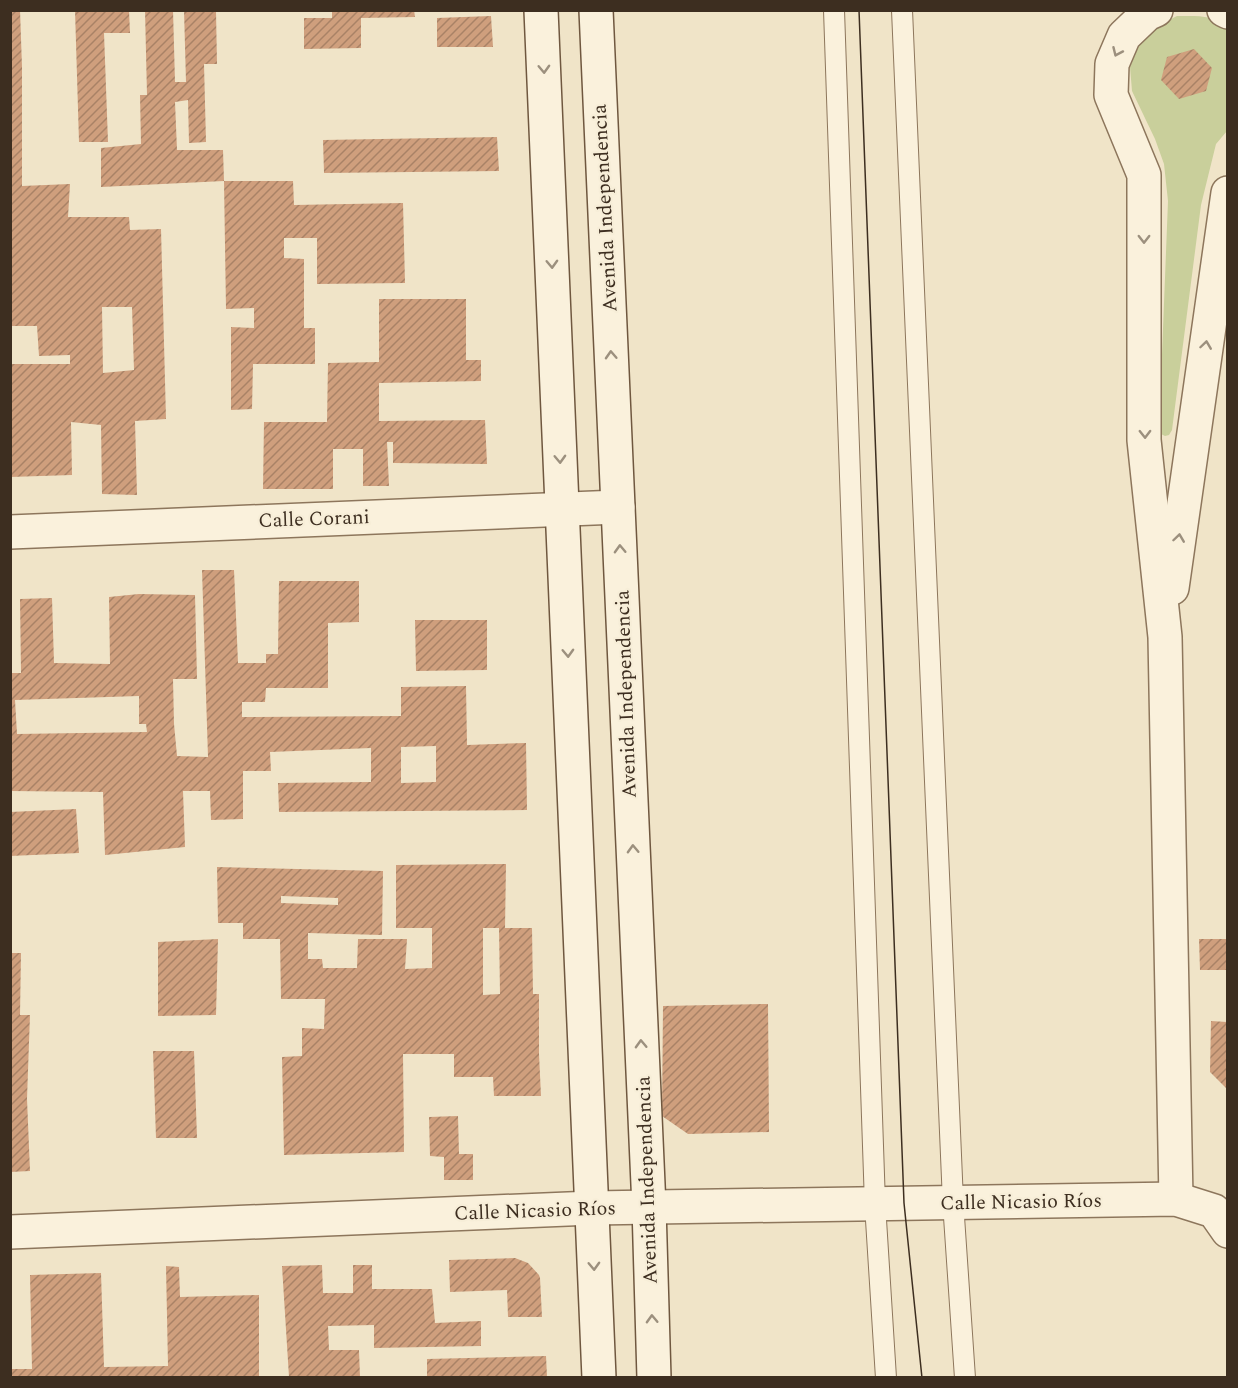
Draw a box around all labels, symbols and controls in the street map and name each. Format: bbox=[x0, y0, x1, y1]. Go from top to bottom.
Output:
one-way arrow bbox=[1113, 45, 1125, 56]
one-way arrow bbox=[537, 64, 550, 73]
street label: Avenida Independencia bbox=[585, 103, 625, 313]
one-way arrow bbox=[1138, 234, 1150, 243]
one-way arrow bbox=[545, 259, 558, 268]
one-way arrow bbox=[1200, 340, 1212, 349]
one-way arrow bbox=[605, 350, 618, 359]
one-way arrow bbox=[1138, 429, 1151, 438]
one-way arrow bbox=[553, 454, 566, 463]
street label: Calle Corani bbox=[258, 502, 370, 536]
one-way arrow bbox=[1172, 533, 1184, 542]
one-way arrow bbox=[614, 545, 626, 554]
street label: Avenida Independencia bbox=[607, 589, 645, 799]
one-way arrow bbox=[562, 649, 575, 658]
one-way arrow bbox=[627, 845, 639, 854]
one-way arrow bbox=[635, 1039, 648, 1048]
street label: Avenida Independencia bbox=[628, 1075, 666, 1285]
street label: Calle Nicasio Ríos bbox=[940, 1186, 1102, 1218]
street label: Calle Nicasio Ríos bbox=[454, 1193, 616, 1229]
one-way arrow bbox=[588, 1262, 601, 1271]
one-way arrow bbox=[646, 1315, 659, 1324]

